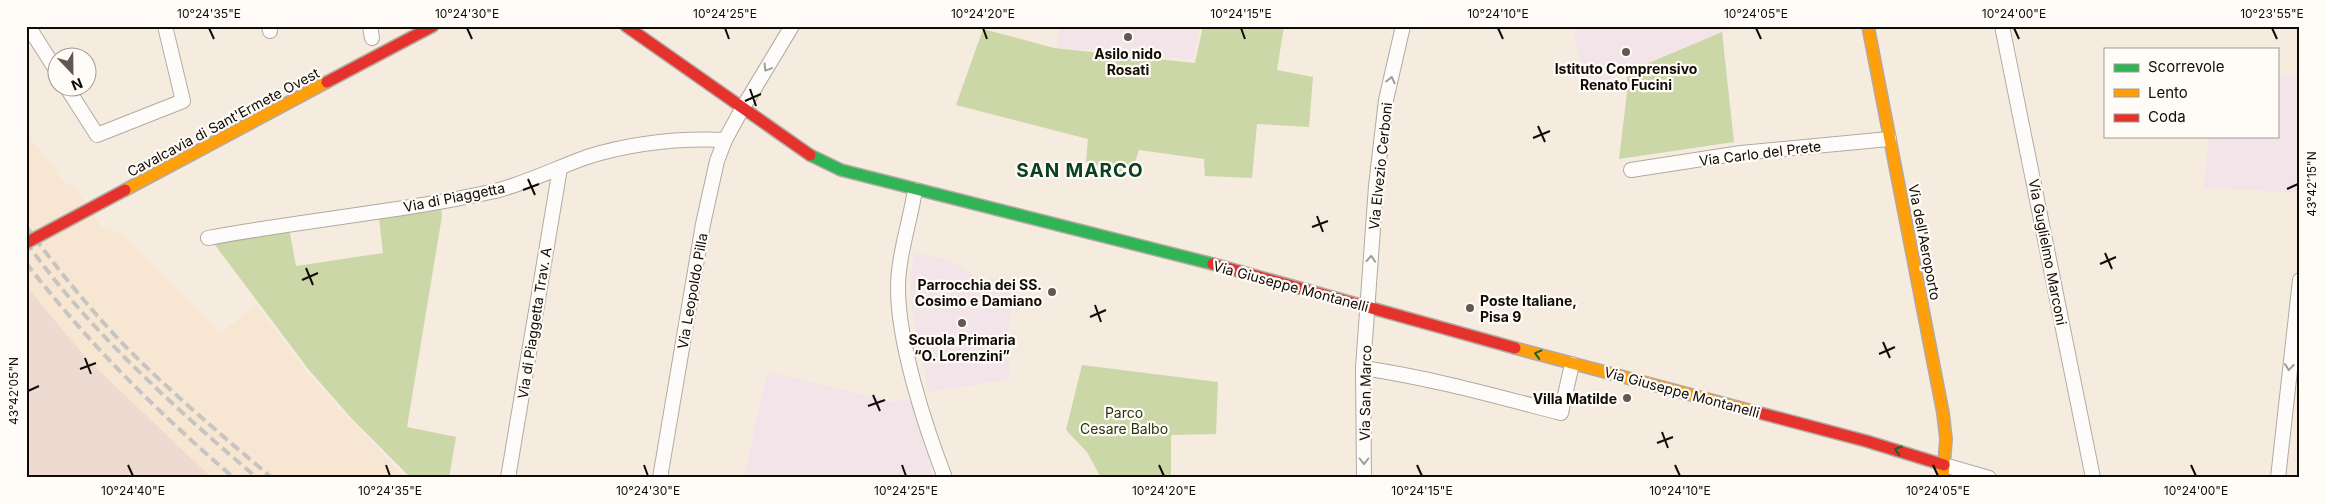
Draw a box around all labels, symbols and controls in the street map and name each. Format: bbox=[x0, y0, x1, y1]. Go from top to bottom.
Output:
text: 10°24'35"E bbox=[177, 6, 241, 21]
text: 10°24'30"E bbox=[435, 6, 499, 21]
text: 10°24'25"E bbox=[693, 6, 757, 21]
text: 10°24'20"E bbox=[951, 6, 1015, 21]
text: 10°24'15"E bbox=[1210, 6, 1272, 21]
text: 10°24'10"E bbox=[1467, 6, 1529, 21]
text: 10°24'05"E bbox=[1724, 6, 1788, 21]
text: 10°24'00"E bbox=[1982, 6, 2046, 21]
text: 10°23'55"E bbox=[2240, 6, 2304, 21]
marker: Asilo nido Rosati bbox=[1122, 31, 1134, 43]
place label: Asilo nido Rosati bbox=[1094, 45, 1162, 78]
marker: Istituto Comprensivo Renato Fucini bbox=[1620, 46, 1632, 58]
north arrow bbox=[48, 48, 98, 98]
legend bbox=[2104, 48, 2278, 138]
text: Scorrevole bbox=[2148, 57, 2224, 76]
place label: Istituto Comprensivo Renato Fucini bbox=[1555, 60, 1698, 93]
one-way arrow bbox=[764, 62, 774, 71]
street label: Cavalcavia di Sant'Ermete Ovest bbox=[124, 64, 322, 180]
text: N bbox=[69, 75, 85, 94]
one-way arrow bbox=[1385, 76, 1396, 85]
text: Lento bbox=[2148, 83, 2188, 102]
street label: Via Elvezio Cerboni bbox=[1365, 101, 1395, 231]
text: Coda bbox=[2148, 107, 2186, 126]
street label: Via Carlo del Prete bbox=[1698, 137, 1822, 169]
text: 43°42'15"N bbox=[2304, 151, 2319, 217]
district label: SAN MARCO bbox=[1016, 159, 1144, 182]
street label: Via Guglielmo Marconi bbox=[2025, 177, 2071, 327]
street label: Via di Piaggetta bbox=[402, 179, 506, 215]
street label: Via dell'Aeroporto bbox=[1905, 182, 1945, 302]
street label: Via Leopoldo Pilla bbox=[673, 232, 711, 350]
street label: Via di Piaggetta Trav. A bbox=[514, 246, 554, 400]
one-way arrow bbox=[1366, 255, 1377, 263]
street label: Via Giuseppe Montanelli bbox=[1211, 257, 1371, 315]
place label: Parrocchia dei SS. Cosimo e Damiano bbox=[915, 276, 1042, 309]
marker: Parrocchia dei SS. Cosimo e Damiano bbox=[1046, 286, 1058, 298]
place label: Poste Italiane, Pisa 9 bbox=[1480, 292, 1577, 325]
marker: Poste Italiane, Pisa 9 bbox=[1464, 302, 1476, 314]
marker: Scuola Primaria “O. Lorenzini” bbox=[956, 317, 968, 329]
place label: Scuola Primaria “O. Lorenzini” bbox=[908, 331, 1016, 364]
street label: Via San Marco bbox=[1356, 345, 1374, 441]
one-way arrow bbox=[1534, 350, 1543, 360]
text: 43°42'05"N bbox=[6, 357, 21, 425]
street label: Via Giuseppe Montanelli bbox=[1602, 363, 1762, 421]
one-way arrow bbox=[2284, 363, 2295, 371]
place label: Villa Matilde bbox=[1533, 390, 1617, 407]
marker: Villa Matilde bbox=[1621, 392, 1633, 404]
park label: Parco Cesare Balbo bbox=[1080, 404, 1168, 437]
one-way arrow bbox=[1894, 446, 1902, 456]
one-way arrow bbox=[1359, 458, 1369, 465]
text: 10°24'40"E bbox=[101, 483, 165, 498]
text: 10°24'35"E bbox=[358, 483, 422, 498]
text: 10°24'30"E bbox=[616, 483, 680, 498]
text: 10°24'25"E bbox=[874, 483, 938, 498]
text: 10°24'20"E bbox=[1132, 483, 1196, 498]
text: 10°24'15"E bbox=[1391, 483, 1453, 498]
text: 10°24'10"E bbox=[1649, 483, 1711, 498]
text: 10°24'05"E bbox=[1906, 483, 1970, 498]
text: 10°24'00"E bbox=[2164, 483, 2228, 498]

